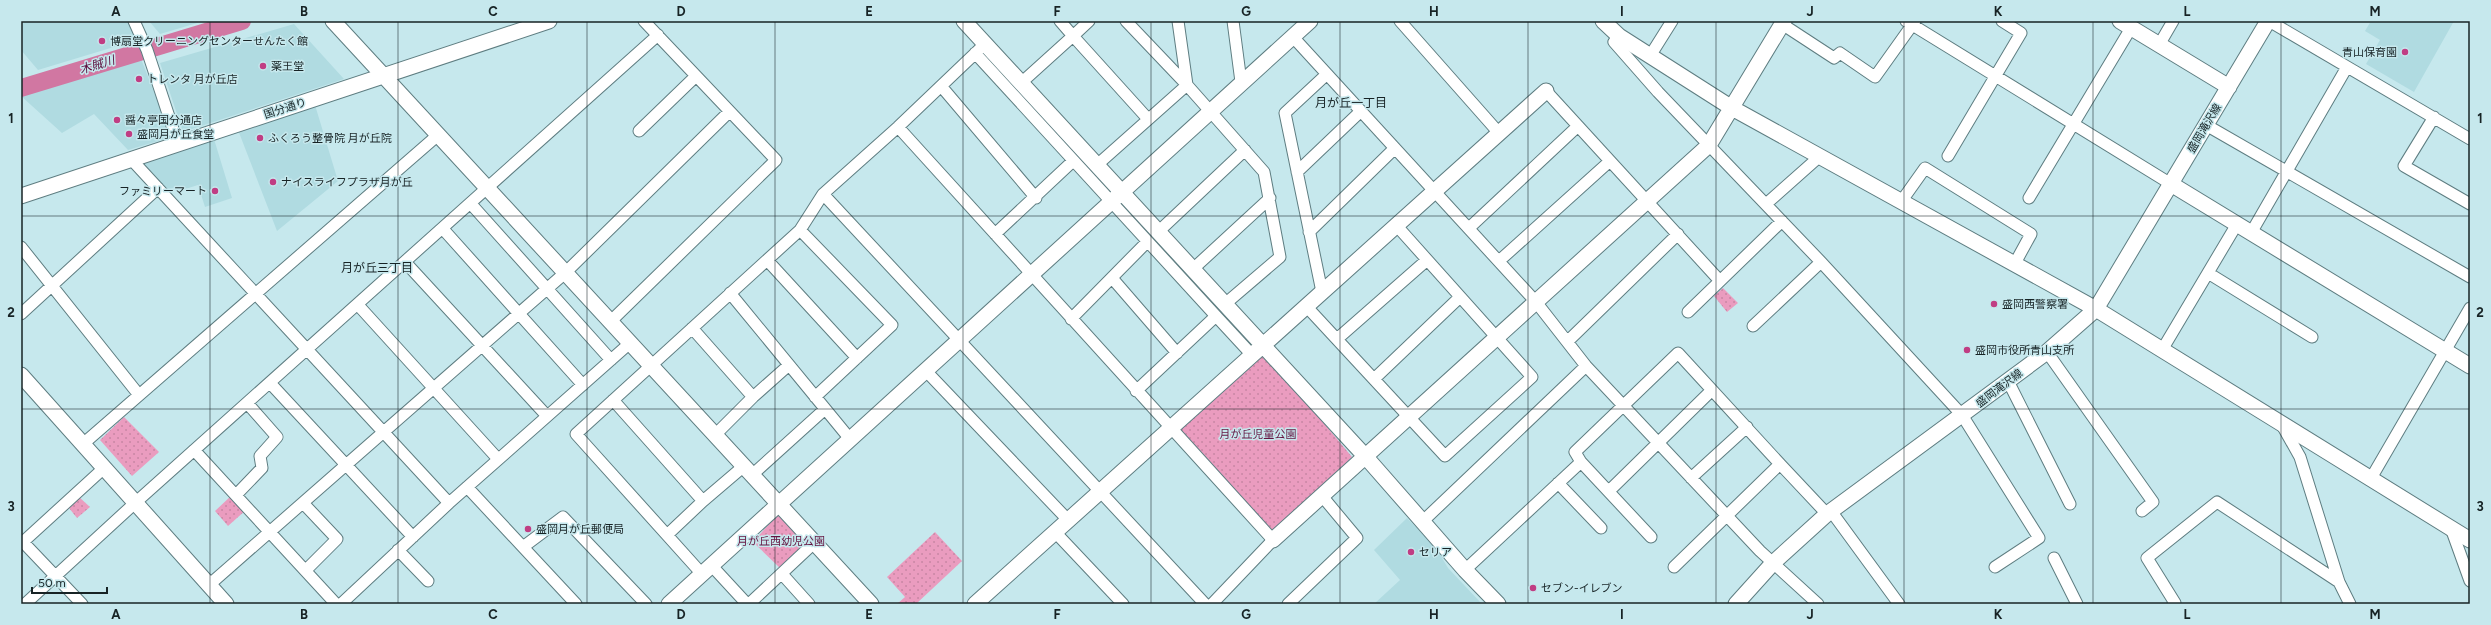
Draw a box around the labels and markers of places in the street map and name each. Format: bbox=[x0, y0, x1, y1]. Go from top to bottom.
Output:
place label: 博扇堂クリーニングセンターせんたく館 bbox=[110, 35, 308, 48]
marker: 博扇堂クリーニングセンターせんたく館 bbox=[97, 36, 107, 46]
place label: 青山保育園 bbox=[2342, 46, 2397, 59]
marker: 青山保育園 bbox=[2400, 47, 2410, 57]
place label: 薬王堂 bbox=[271, 60, 304, 73]
marker: 薬王堂 bbox=[258, 61, 268, 71]
place label: トレンタ 月が丘店 bbox=[147, 73, 238, 86]
marker: トレンタ 月が丘店 bbox=[134, 74, 144, 84]
place label: 醤々亭国分通店 bbox=[125, 114, 202, 127]
marker: 醤々亭国分通店 bbox=[112, 115, 122, 125]
place label: 盛岡月が丘食堂 bbox=[137, 128, 214, 141]
marker: 盛岡月が丘食堂 bbox=[124, 129, 134, 139]
place label: ふくろう整骨院 月が丘院 bbox=[268, 132, 392, 145]
marker: ふくろう整骨院 月が丘院 bbox=[255, 133, 265, 143]
place label: ナイスライフプラザ月が丘 bbox=[281, 176, 413, 189]
marker: ナイスライフプラザ月が丘 bbox=[268, 177, 278, 187]
place label: ファミリーマート bbox=[119, 185, 207, 198]
marker: ファミリーマート bbox=[210, 186, 220, 196]
place label: 盛岡西警察署 bbox=[2002, 298, 2068, 311]
marker: 盛岡西警察署 bbox=[1989, 299, 1999, 309]
place label: 盛岡市役所青山支所 bbox=[1975, 344, 2075, 357]
marker: 盛岡市役所青山支所 bbox=[1962, 345, 1972, 355]
place label: 盛岡月が丘郵便局 bbox=[536, 523, 624, 536]
marker: 盛岡月が丘郵便局 bbox=[523, 524, 533, 534]
place label: セリア bbox=[1419, 546, 1452, 559]
marker: セリア bbox=[1406, 547, 1416, 557]
place label: セブン-イレブン bbox=[1541, 582, 1623, 595]
marker: セブン-イレブン bbox=[1528, 583, 1538, 593]

